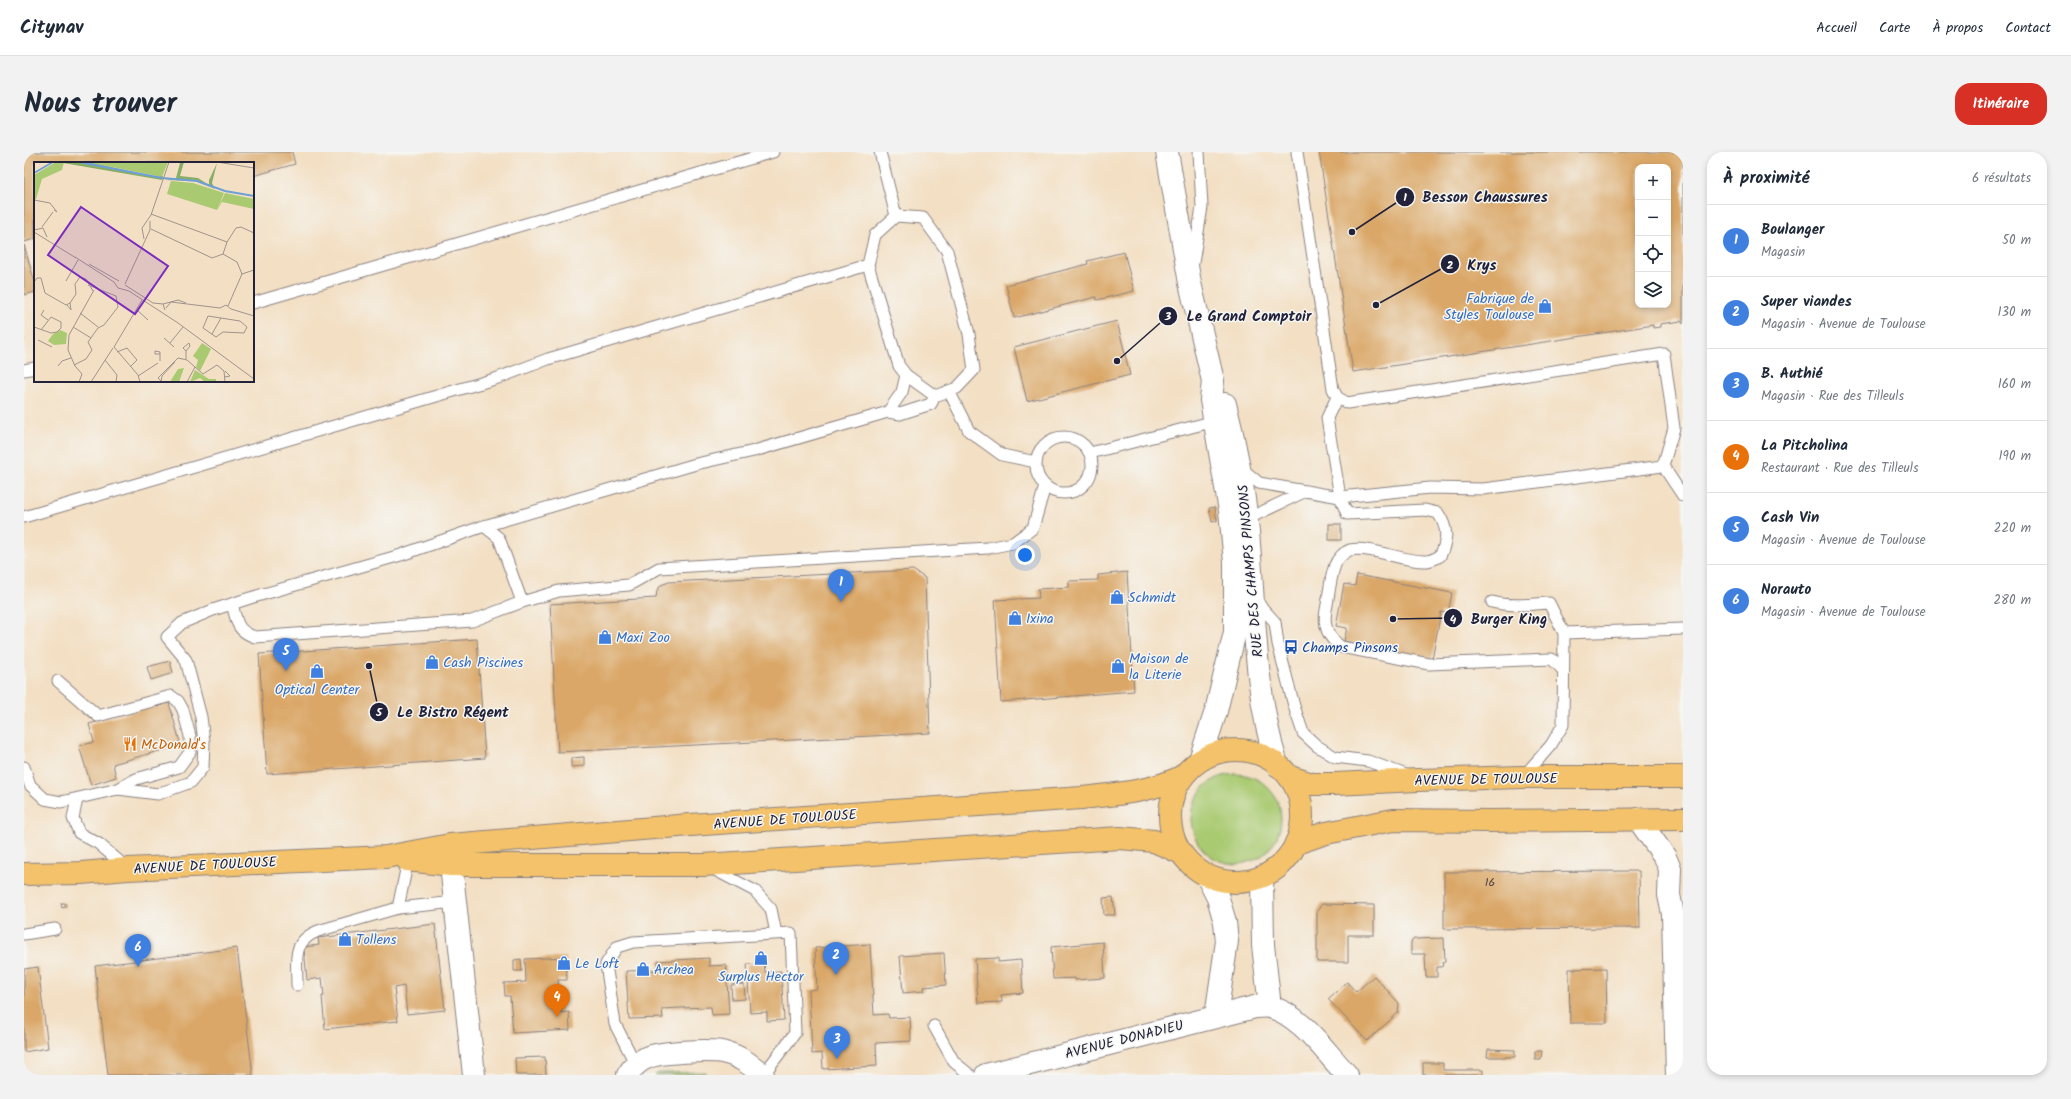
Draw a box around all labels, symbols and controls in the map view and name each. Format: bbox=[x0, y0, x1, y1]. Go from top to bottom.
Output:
text: Citynav bbox=[20, 13, 83, 43]
text: Accueil bbox=[1816, 17, 1857, 39]
text: Carte bbox=[1879, 17, 1910, 39]
text: À propos bbox=[1932, 17, 1983, 39]
text: Contact bbox=[2005, 17, 2051, 39]
text: Nous trouver bbox=[24, 82, 177, 127]
button: Itinéraire bbox=[1955, 83, 2047, 125]
inset map bbox=[34, 162, 254, 382]
map controls bbox=[1635, 164, 1671, 308]
button: + bbox=[1635, 164, 1671, 200]
text: À proximité bbox=[1723, 165, 1810, 192]
text: 6 résultats bbox=[1972, 168, 2031, 189]
callout: Besson Chaussures bbox=[1395, 183, 1556, 210]
text: Besson Chaussures bbox=[1422, 186, 1548, 210]
text: 1 bbox=[1403, 188, 1407, 207]
button: − bbox=[1635, 200, 1671, 236]
text: Boulanger bbox=[1761, 218, 1824, 242]
text: 1 bbox=[1734, 230, 1738, 251]
text: 50 m bbox=[2002, 230, 2031, 251]
button: locate bbox=[1635, 236, 1671, 272]
text: Magasin bbox=[1761, 242, 1805, 263]
callout: Krys bbox=[1440, 251, 1505, 278]
text: Krys bbox=[1467, 254, 1497, 278]
text: 2 bbox=[1447, 256, 1454, 275]
button: layers bbox=[1635, 272, 1671, 308]
place label: Fabrique de Styles Toulouse bbox=[1444, 288, 1535, 326]
text: Super viandes bbox=[1761, 290, 1852, 314]
shop icon: Fabrique de Styles Toulouse bbox=[1537, 298, 1553, 314]
text: 2 bbox=[1732, 302, 1740, 323]
text: 130 m bbox=[1997, 302, 2031, 323]
callout: Le Grand Comptoir bbox=[1158, 303, 1319, 330]
text: Le Grand Comptoir bbox=[1187, 305, 1312, 329]
text: 3 bbox=[1164, 307, 1172, 326]
text: Magasin · Avenue de Toulouse bbox=[1761, 314, 1926, 335]
text: B. Authié bbox=[1761, 362, 1822, 386]
text: 3 bbox=[1732, 374, 1740, 395]
text: 160 m bbox=[1998, 374, 2031, 395]
text: Magasin · Rue des Tilleuls bbox=[1761, 386, 1904, 407]
text: La Pitcholina bbox=[1761, 434, 1848, 458]
text: 4 bbox=[1732, 446, 1740, 467]
text: 190 m bbox=[1999, 446, 2031, 467]
text: Restaurant · Rue des Tilleuls bbox=[1761, 458, 1918, 479]
street label: RUE DES CHAMPS PINSONS bbox=[1232, 483, 1269, 658]
text: Cash Vin bbox=[1761, 506, 1819, 530]
text: 5 bbox=[1733, 518, 1739, 539]
text: 220 m bbox=[1994, 518, 2031, 539]
text: Magasin · Avenue de Toulouse bbox=[1761, 530, 1926, 551]
your location bbox=[1015, 545, 1035, 565]
pin: 1 bbox=[828, 569, 854, 602]
text: Norauto bbox=[1761, 578, 1811, 602]
place label: Schmidt bbox=[1128, 587, 1177, 609]
shop icon: Schmidt bbox=[1109, 589, 1125, 605]
text: 6 bbox=[1732, 590, 1740, 611]
text: 280 m bbox=[1994, 590, 2031, 611]
text: Magasin · Avenue de Toulouse bbox=[1761, 602, 1926, 623]
callout: Burger King bbox=[1443, 605, 1556, 632]
place label: Ixina bbox=[1026, 608, 1054, 630]
text: Burger King bbox=[1471, 608, 1547, 632]
shop icon: Ixina bbox=[1007, 610, 1023, 626]
text: 4 bbox=[1450, 610, 1457, 629]
place label: Maxi Zoo bbox=[616, 627, 670, 649]
shop icon: Maxi Zoo bbox=[597, 629, 613, 645]
place label: Champs Pinsons bbox=[1302, 637, 1398, 659]
pin: 5 bbox=[273, 638, 299, 671]
bus stop icon: Champs Pinsons bbox=[1283, 639, 1299, 655]
place label: Maison de la Literie bbox=[1129, 648, 1189, 686]
place label: Cash Piscines bbox=[443, 652, 523, 674]
shop icon: Cash Piscines bbox=[424, 654, 440, 670]
shop icon: Maison de la Literie bbox=[1110, 658, 1126, 674]
shop icon: Optical Center bbox=[309, 663, 325, 679]
place label: Optical Center bbox=[275, 679, 361, 701]
callout: Le Bistro Régent bbox=[369, 698, 517, 725]
text: Le Bistro Régent bbox=[397, 701, 509, 725]
text: 5 bbox=[375, 703, 383, 722]
place label: McDonald's bbox=[141, 734, 206, 756]
restaurant icon: McDonald's bbox=[122, 736, 138, 752]
street label: AVENUE DE TOULOUSE bbox=[1414, 768, 1559, 792]
street label: AVENUE DE TOULOUSE bbox=[713, 804, 858, 836]
street label: AVENUE DE TOULOUSE bbox=[133, 851, 278, 881]
house number: 16 bbox=[1485, 873, 1495, 892]
place label: Tollens bbox=[356, 929, 396, 951]
shop icon: Tollens bbox=[337, 931, 353, 947]
pin: 6 bbox=[125, 934, 151, 967]
pin: 2 bbox=[823, 942, 849, 975]
shop icon: Surplus Hector bbox=[753, 950, 769, 966]
place label: Le Loft bbox=[575, 953, 620, 975]
shop icon: Le Loft bbox=[556, 955, 572, 971]
place label: Archea bbox=[654, 959, 694, 981]
shop icon: Archea bbox=[635, 961, 651, 977]
place label: Surplus Hector bbox=[718, 966, 805, 988]
pin: 4 bbox=[544, 984, 570, 1017]
street label: AVENUE DONADIEU bbox=[1063, 1015, 1186, 1065]
pin: 3 bbox=[824, 1026, 850, 1059]

